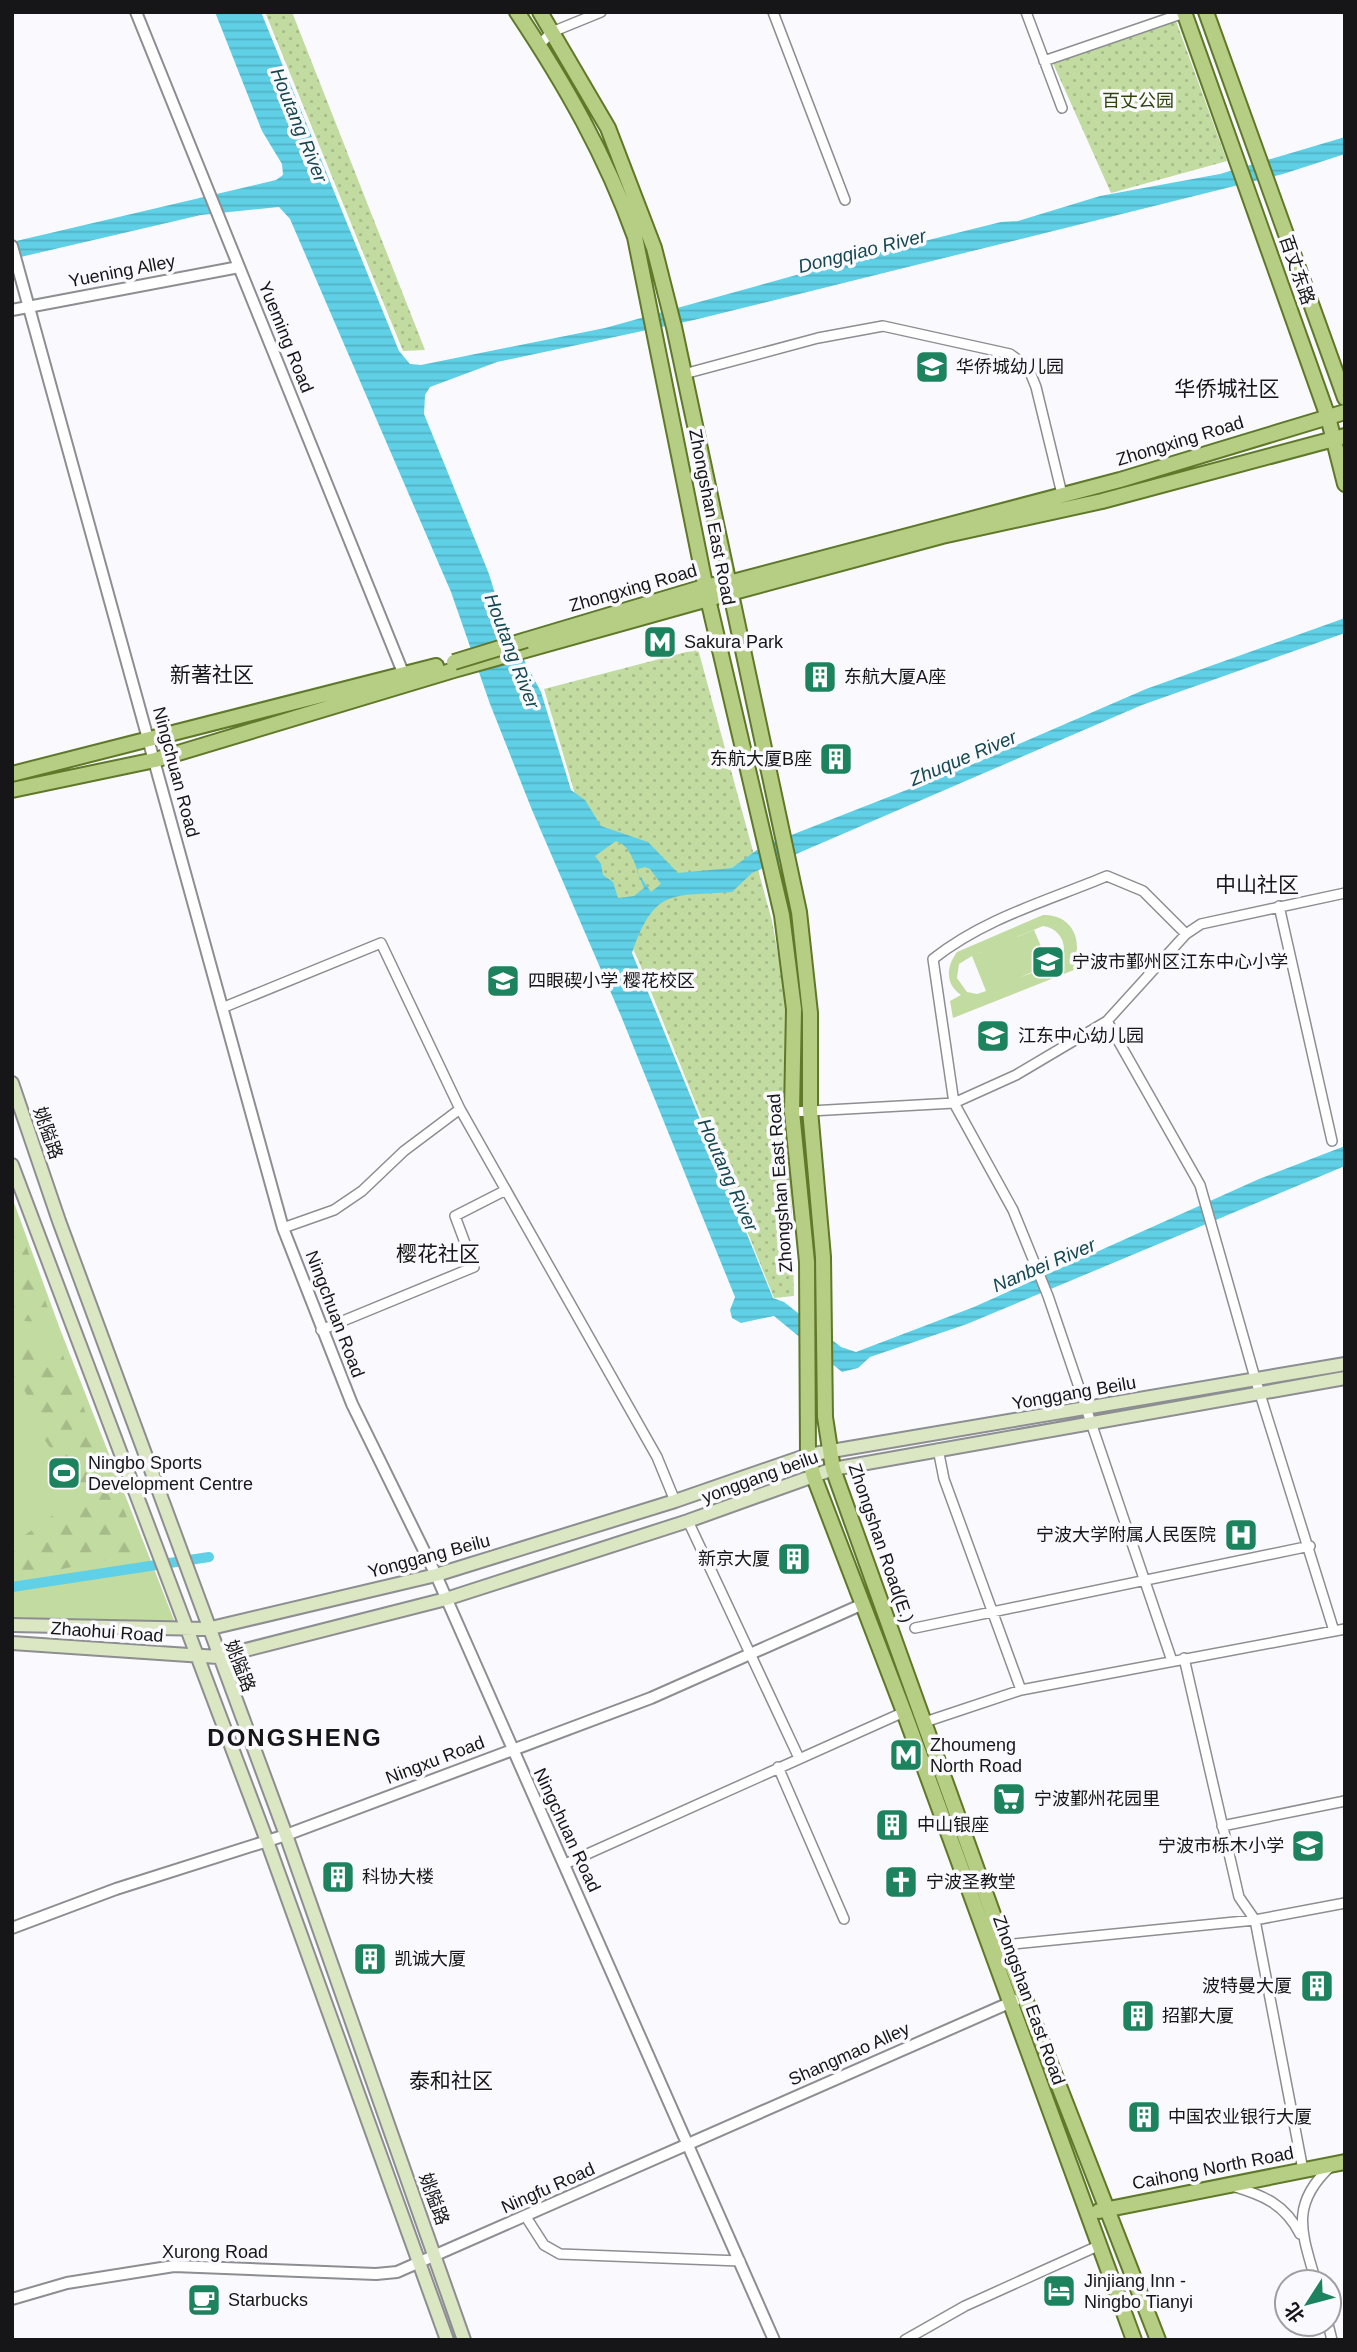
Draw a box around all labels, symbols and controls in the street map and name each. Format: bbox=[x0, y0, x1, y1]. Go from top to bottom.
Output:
water label: Houtang River bbox=[267, 65, 332, 186]
park label: 百丈公园 bbox=[1102, 91, 1174, 111]
water label: Dongqiao River bbox=[796, 225, 929, 277]
street label: 百丈东路 bbox=[1276, 233, 1318, 307]
street label: Yuening Alley bbox=[67, 251, 177, 291]
street label: Yueming Road bbox=[255, 279, 317, 395]
school or university icon: 华侨城幼儿园 bbox=[913, 348, 951, 386]
place label: 华侨城幼儿园 bbox=[956, 357, 1064, 377]
district label: 华侨城社区 bbox=[1175, 377, 1280, 400]
street label: Zhongxing Road bbox=[1114, 412, 1246, 470]
street label: Zhongshan East Road bbox=[685, 427, 739, 607]
street label: Zhongxing Road bbox=[567, 560, 699, 616]
water label: Houtang River bbox=[480, 591, 544, 712]
metro station icon: Sakura Park bbox=[641, 623, 679, 661]
place label: Sakura Park bbox=[684, 632, 784, 652]
building icon: 东航大厦A座 bbox=[801, 658, 839, 696]
district label: 新著社区 bbox=[170, 663, 254, 686]
place label: 东航大厦A座 bbox=[844, 667, 946, 687]
street label: Ningchuan Road bbox=[149, 705, 203, 839]
water label: Zhuque River bbox=[905, 726, 1020, 790]
building icon: 东航大厦B座 bbox=[817, 740, 855, 778]
place label: 东航大厦B座 bbox=[710, 749, 812, 769]
district label: 中山社区 bbox=[1215, 873, 1299, 896]
school or university icon: 宁波市鄞州区江东中心小学 bbox=[1029, 943, 1067, 981]
place label: 宁波市鄞州区江东中心小学 bbox=[1072, 952, 1288, 972]
school or university icon: 四眼碶小学 樱花校区 bbox=[484, 962, 522, 1000]
place label: 四眼碶小学 樱花校区 bbox=[528, 971, 695, 991]
school or university icon: 江东中心幼儿园 bbox=[974, 1017, 1012, 1055]
place label: 江东中心幼儿园 bbox=[1018, 1026, 1144, 1046]
street label: Zhongshan East Road bbox=[764, 1093, 796, 1273]
street label: 姚隘路 bbox=[30, 1104, 66, 1162]
water label: Houtang River bbox=[694, 1115, 763, 1235]
water label: Nanbei River bbox=[989, 1234, 1099, 1296]
district label: 樱花社区 bbox=[396, 1242, 480, 1265]
street label: Ningchuan Road bbox=[302, 1248, 368, 1380]
street label: Yonggang Beilu bbox=[1010, 1372, 1138, 1414]
street label: yonggang beilu bbox=[699, 1447, 821, 1507]
place label: Ningbo Sports Development Centre bbox=[88, 1453, 253, 1494]
sports icon: Ningbo Sports Development Centre bbox=[45, 1454, 83, 1492]
street label: Zhongshan Road(E.) bbox=[844, 1461, 918, 1625]
hospital icon: 宁波大学附属人民医院 bbox=[1222, 1516, 1260, 1554]
place label: 宁波大学附属人民医院 bbox=[1036, 1525, 1216, 1545]
street label: Yonggang Beilu bbox=[366, 1530, 492, 1582]
building icon: 新京大厦 bbox=[775, 1540, 813, 1578]
place label: 新京大厦 bbox=[698, 1549, 770, 1569]
street label: Zhaohui Road bbox=[50, 1618, 164, 1646]
street label: 姚隘路 bbox=[221, 1637, 259, 1695]
district label: DONGSHENG bbox=[207, 1724, 383, 1751]
street label: Ningxu Road bbox=[383, 1732, 487, 1788]
place label: Zhoumeng North Road bbox=[930, 1735, 1022, 1776]
metro station icon: Zhoumeng North Road bbox=[887, 1736, 925, 1774]
street label: Ningchuan Road bbox=[530, 1765, 604, 1895]
supermarket icon: 宁波鄞州花园里 bbox=[990, 1780, 1028, 1818]
place label: 宁波鄞州花园里 bbox=[1034, 1789, 1160, 1809]
building icon: 中山银座 bbox=[873, 1806, 911, 1844]
place label: 中山银座 bbox=[917, 1815, 989, 1835]
school or university icon: 宁波市栎木小学 bbox=[1289, 1827, 1327, 1865]
place label: 宁波市栎木小学 bbox=[1158, 1836, 1284, 1856]
building icon: 科协大楼 bbox=[319, 1858, 357, 1896]
church icon: 宁波圣教堂 bbox=[882, 1863, 920, 1901]
place label: 科协大楼 bbox=[362, 1867, 434, 1887]
place label: 宁波圣教堂 bbox=[926, 1872, 1016, 1892]
street label: Zhongshan East Road bbox=[989, 1912, 1069, 2088]
building icon: 凯诚大厦 bbox=[351, 1940, 389, 1978]
place label: 凯诚大厦 bbox=[394, 1949, 466, 1969]
building icon: 波特曼大厦 bbox=[1298, 1967, 1336, 2005]
place label: 波特曼大厦 bbox=[1202, 1976, 1292, 1996]
building icon: 招鄞大厦 bbox=[1119, 1997, 1157, 2035]
place label: 招鄞大厦 bbox=[1162, 2006, 1234, 2026]
street label: Shangmao Alley bbox=[786, 2018, 912, 2090]
district label: 泰和社区 bbox=[409, 2069, 493, 2092]
building icon: 中国农业银行大厦 bbox=[1125, 2098, 1163, 2136]
place label: 中国农业银行大厦 bbox=[1168, 2107, 1312, 2127]
street label: Caihong North Road bbox=[1131, 2143, 1295, 2193]
street label: Ningfu Road bbox=[498, 2159, 598, 2217]
street label: 姚隘路 bbox=[415, 2170, 453, 2228]
street label: Xurong Road bbox=[162, 2242, 268, 2262]
north arrow bbox=[1273, 2268, 1343, 2338]
place label: Jinjiang Inn - Ningbo Tianyi bbox=[1084, 2271, 1193, 2312]
hotel icon: Jinjiang Inn - Ningbo Tianyi bbox=[1040, 2272, 1078, 2310]
cafe icon: Starbucks bbox=[185, 2281, 223, 2319]
place label: Starbucks bbox=[228, 2290, 308, 2310]
text: 北 bbox=[1281, 2299, 1309, 2327]

